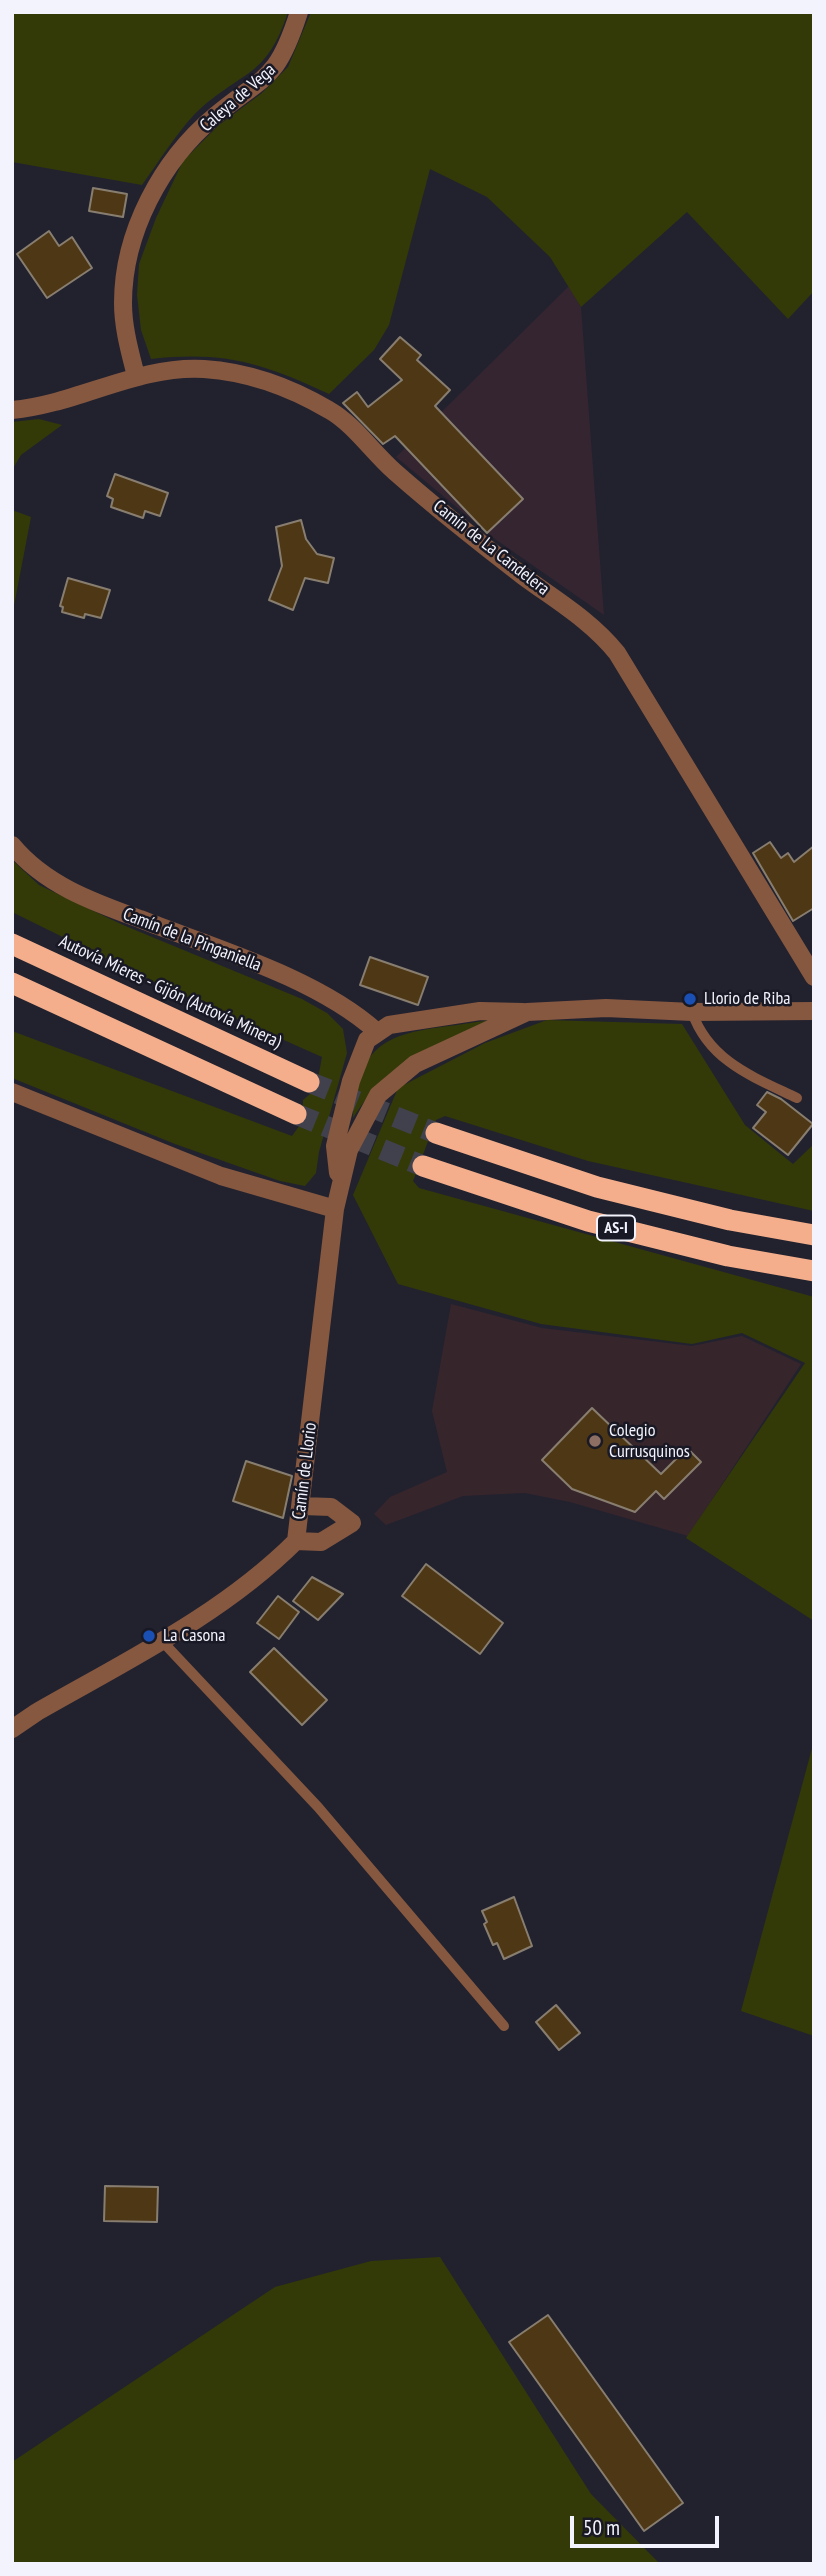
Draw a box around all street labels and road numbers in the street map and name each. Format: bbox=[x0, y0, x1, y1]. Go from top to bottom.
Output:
street label: Caleya de Vega bbox=[196, 59, 280, 137]
street label: Camín de La Candelera bbox=[428, 496, 554, 600]
street label: Camín de la Pinganiella bbox=[120, 904, 264, 976]
street label: Autovía Mieres - Gijón (Autovía Minera) bbox=[55, 931, 285, 1053]
road number: AS-I bbox=[597, 1216, 635, 1240]
street label: Camín de Llorio bbox=[288, 1421, 322, 1521]

